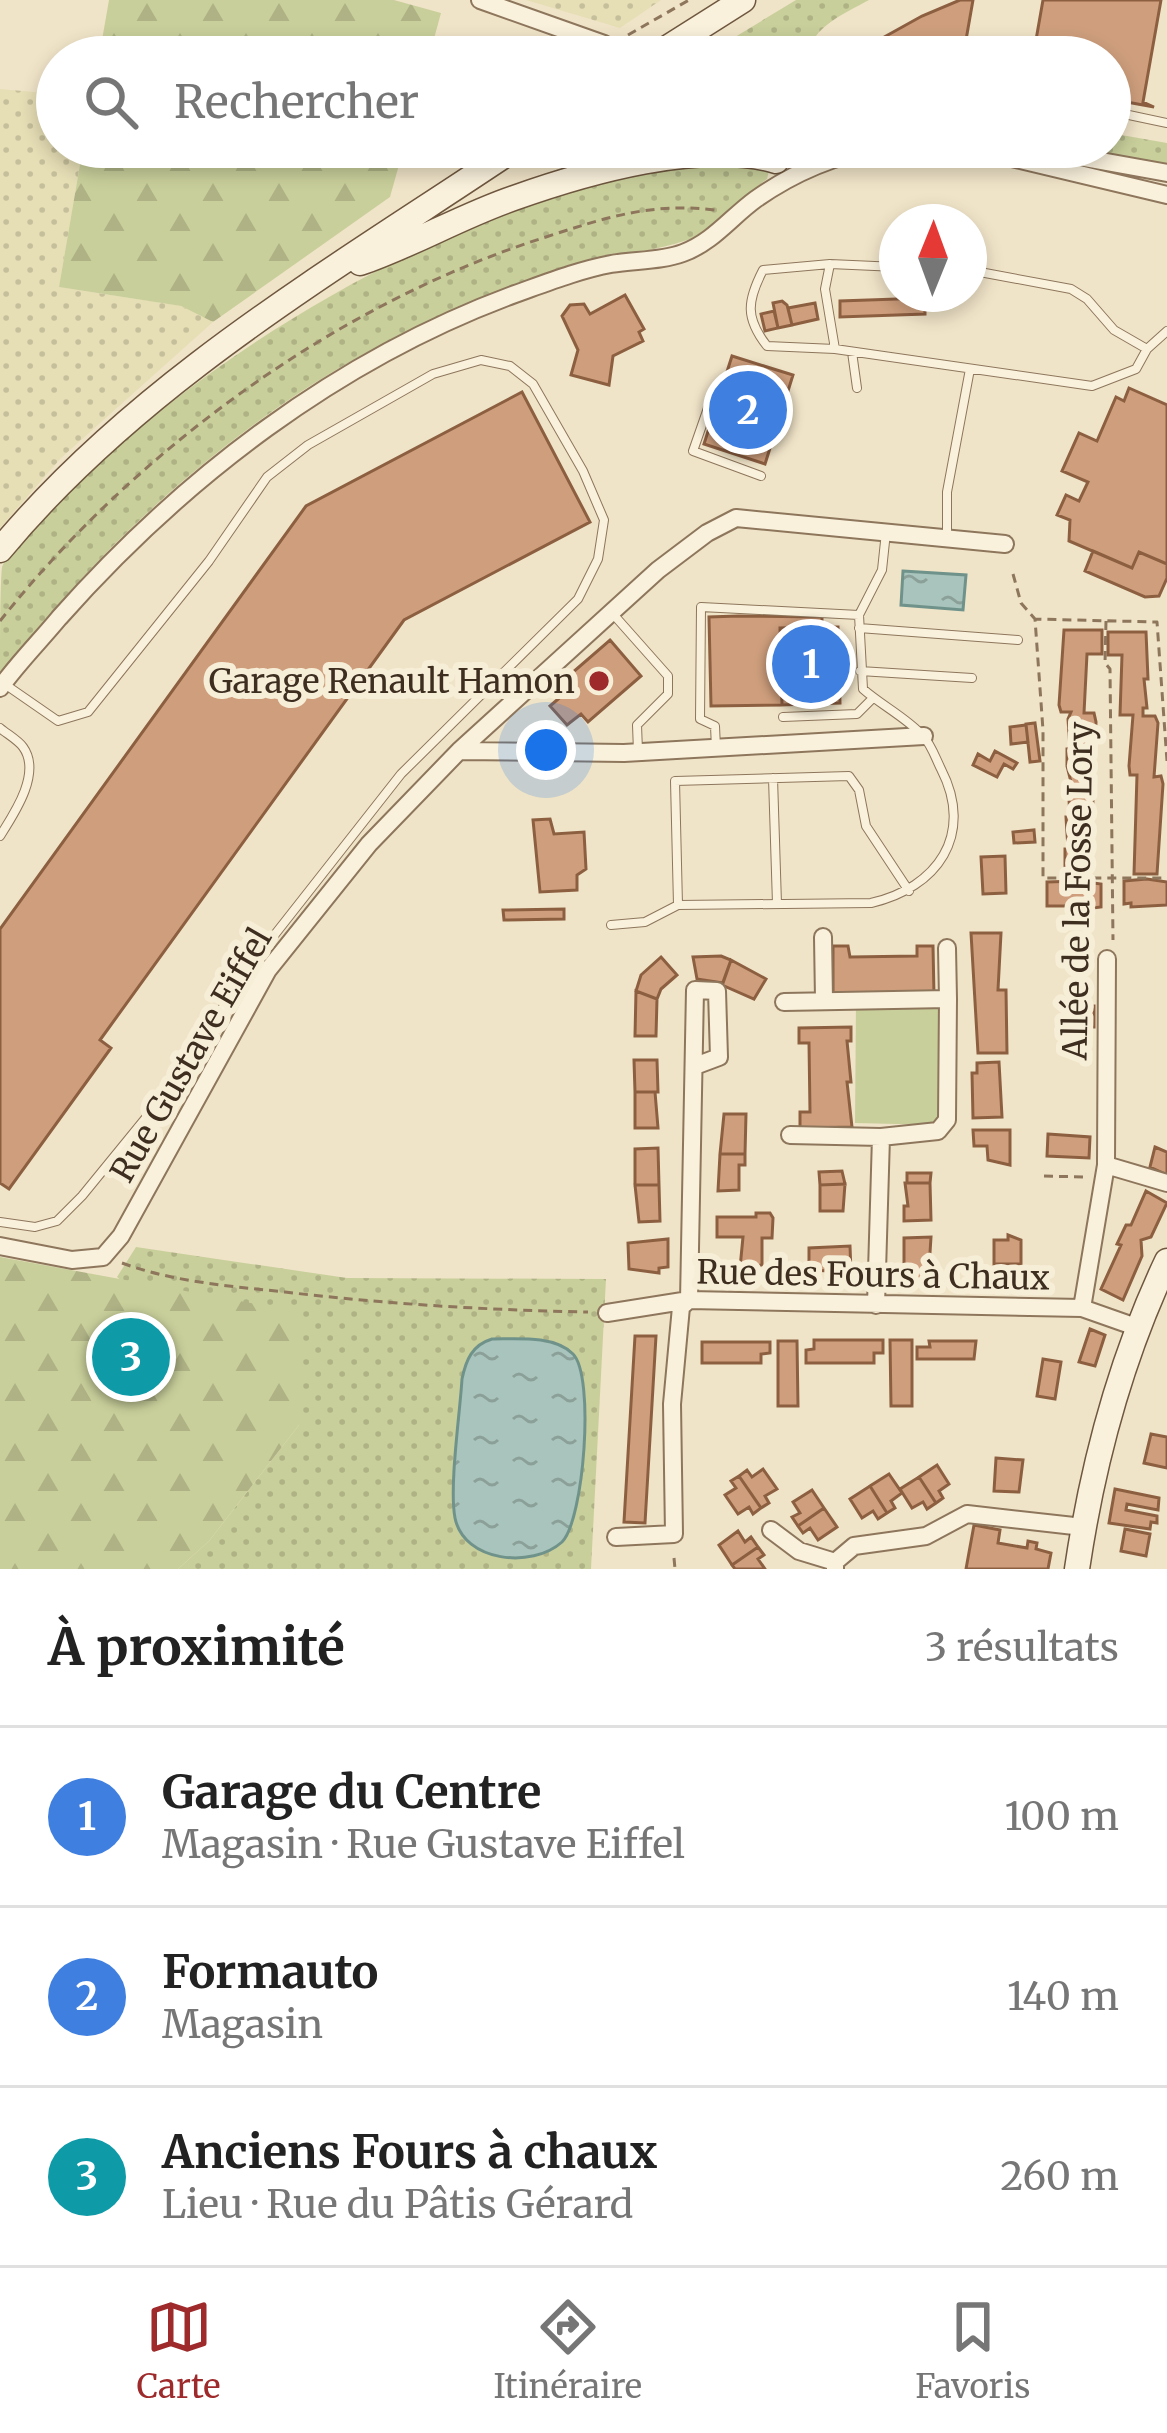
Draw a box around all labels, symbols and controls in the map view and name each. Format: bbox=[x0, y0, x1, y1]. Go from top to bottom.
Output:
search box bbox=[36, 36, 1131, 168]
icon: search bbox=[78, 69, 144, 135]
text: Rechercher bbox=[174, 74, 419, 130]
north arrow bbox=[879, 204, 987, 312]
pin: 2 bbox=[709, 365, 787, 455]
pin: 1 bbox=[772, 619, 850, 709]
place label: Garage Renault Hamon bbox=[209, 661, 575, 702]
marker: Garage Renault Hamon bbox=[586, 668, 612, 694]
your location bbox=[516, 720, 576, 780]
street label: Allée de la Fosse Lory bbox=[1055, 721, 1101, 1061]
street label: Rue Gustave Eiffel bbox=[102, 921, 280, 1189]
street label: Rue des Fours à Chaux bbox=[696, 1251, 1050, 1299]
pin: 3 bbox=[92, 1312, 170, 1402]
text: À proximité bbox=[48, 1615, 345, 1679]
text: 3 résultats bbox=[925, 1623, 1119, 1672]
text: Garage du Centre bbox=[162, 1764, 541, 1820]
text: 1 bbox=[78, 1792, 96, 1841]
text: 100 m bbox=[1004, 1792, 1119, 1841]
text: Magasin · Rue Gustave Eiffel bbox=[162, 1820, 685, 1869]
text: Formauto bbox=[162, 1944, 378, 2000]
text: 2 bbox=[76, 1972, 98, 2021]
text: 140 m bbox=[1007, 1972, 1119, 2021]
text: Magasin bbox=[162, 2000, 323, 2049]
text: Anciens Fours à chaux bbox=[162, 2124, 657, 2180]
text: 3 bbox=[76, 2152, 98, 2201]
text: 260 m bbox=[1000, 2152, 1119, 2201]
text: Lieu · Rue du Pâtis Gérard bbox=[162, 2180, 633, 2229]
tab: Carte bbox=[137, 2294, 220, 2407]
tab: Itinéraire bbox=[494, 2294, 642, 2407]
tab: Favoris bbox=[915, 2294, 1030, 2407]

